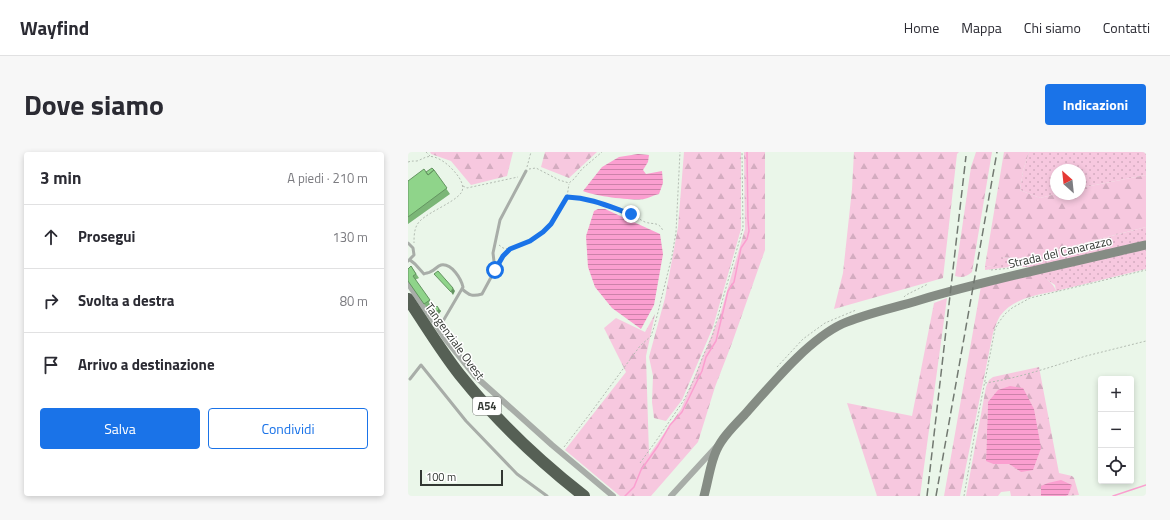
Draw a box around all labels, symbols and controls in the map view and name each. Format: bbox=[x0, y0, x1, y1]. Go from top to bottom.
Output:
text: Wayfind bbox=[20, 13, 89, 42]
text: Home bbox=[904, 17, 939, 38]
text: Mappa bbox=[961, 17, 1002, 38]
text: Chi siamo bbox=[1024, 17, 1081, 38]
text: Contatti bbox=[1103, 17, 1150, 38]
text: Dove siamo bbox=[24, 83, 164, 126]
button: Indicazioni bbox=[1045, 84, 1146, 125]
north arrow bbox=[1050, 164, 1086, 200]
text: 3 min bbox=[40, 165, 81, 191]
text: A piedi · 210 m bbox=[287, 168, 368, 188]
route end bbox=[622, 205, 640, 223]
text: Prosegui bbox=[78, 225, 135, 248]
icon: ahead bbox=[40, 226, 62, 248]
text: 130 m bbox=[332, 227, 368, 247]
street label: Strada del Canarazzo bbox=[1006, 231, 1114, 273]
route start bbox=[486, 261, 504, 279]
text: Svolta a destra bbox=[78, 289, 175, 312]
icon: right bbox=[40, 290, 62, 312]
text: 80 m bbox=[340, 291, 368, 311]
street label: Tangenziale Ovest bbox=[420, 298, 490, 384]
text: Arrivo a destinazione bbox=[78, 353, 215, 376]
icon: arrive bbox=[40, 354, 62, 376]
map controls bbox=[1098, 376, 1134, 484]
button: + bbox=[1098, 376, 1134, 412]
road number: A54 bbox=[473, 397, 501, 415]
button: Salva bbox=[40, 408, 200, 449]
button: Condividi bbox=[208, 408, 368, 449]
button: − bbox=[1098, 412, 1134, 448]
button: locate bbox=[1098, 448, 1134, 484]
scale bar bbox=[420, 468, 503, 487]
text: 100 m bbox=[426, 469, 456, 485]

